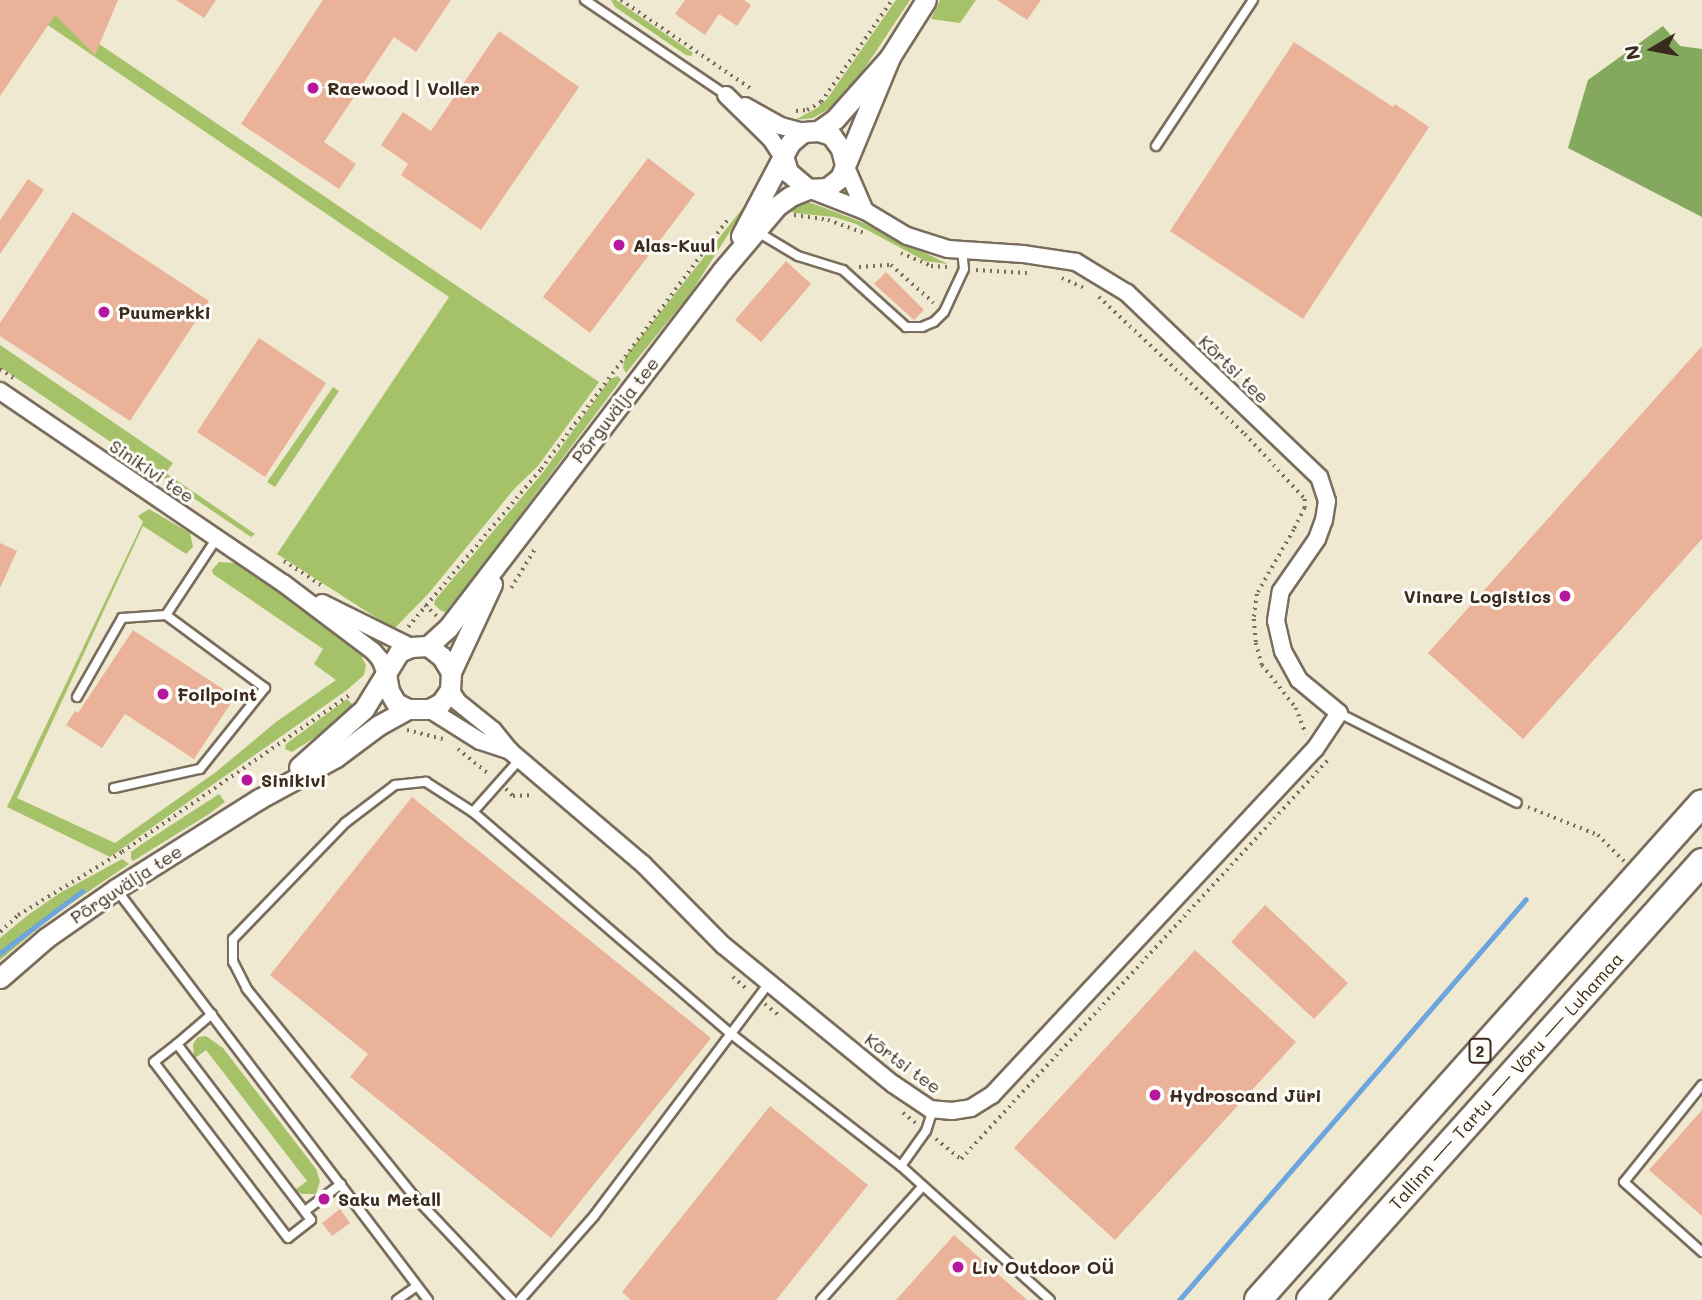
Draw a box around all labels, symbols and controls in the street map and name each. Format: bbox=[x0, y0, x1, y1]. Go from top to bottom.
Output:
north arrow bbox=[1618, 14, 1688, 84]
text: N bbox=[1618, 43, 1645, 62]
place label: Raewood | Voller bbox=[327, 77, 480, 99]
marker: Raewood | Voller bbox=[305, 80, 321, 96]
place label: Alas-Kuul bbox=[633, 234, 715, 256]
marker: Alas-Kuul bbox=[611, 237, 627, 253]
place label: Puumerkki bbox=[118, 301, 211, 323]
marker: Puumerkki bbox=[96, 304, 112, 320]
street label: Kõrtsi tee bbox=[1195, 330, 1273, 408]
street label: Põrguvälja tee bbox=[567, 353, 663, 467]
street label: Sinikivi tee bbox=[106, 435, 198, 507]
place label: Vinare Logistics bbox=[1404, 585, 1551, 607]
marker: Vinare Logistics bbox=[1557, 588, 1573, 604]
place label: Foilpoint bbox=[177, 683, 257, 705]
marker: Foilpoint bbox=[155, 686, 171, 702]
place label: Sinikivi bbox=[261, 769, 326, 791]
marker: Sinikivi bbox=[239, 772, 255, 788]
street label: Põrguvälja tee bbox=[66, 840, 186, 928]
street label: Tallinn — Tartu — Võru — Luhamaa bbox=[1384, 948, 1628, 1214]
street label: Kõrtsi tee bbox=[861, 1028, 945, 1098]
road number: 2 bbox=[1468, 1038, 1492, 1064]
place label: Hydroscand Jüri bbox=[1169, 1084, 1322, 1106]
marker: Hydroscand Jüri bbox=[1147, 1087, 1163, 1103]
place label: Saku Metall bbox=[338, 1188, 441, 1210]
marker: Saku Metall bbox=[316, 1191, 332, 1207]
place label: Liv Outdoor OÜ bbox=[972, 1256, 1114, 1278]
marker: Liv Outdoor OÜ bbox=[950, 1259, 966, 1275]

